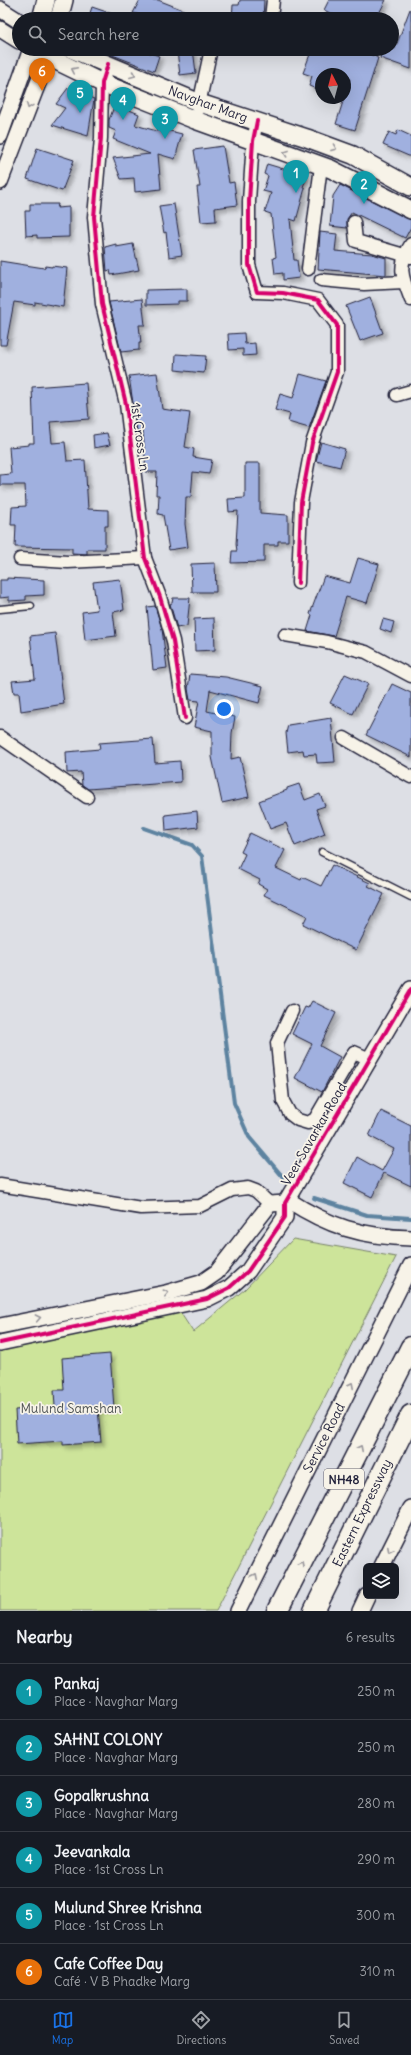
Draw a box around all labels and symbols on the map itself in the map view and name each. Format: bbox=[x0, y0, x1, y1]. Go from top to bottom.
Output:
pin: 6 bbox=[29, 58, 55, 91]
one-way arrow bbox=[71, 67, 79, 75]
north arrow bbox=[315, 68, 351, 104]
one-way arrow bbox=[129, 70, 136, 78]
pin: 5 bbox=[67, 80, 93, 113]
street label: Navghar Marg bbox=[166, 82, 250, 126]
pin: 4 bbox=[110, 87, 136, 120]
one-way arrow bbox=[26, 103, 34, 110]
pin: 3 bbox=[152, 106, 178, 139]
one-way arrow bbox=[330, 144, 337, 152]
one-way arrow bbox=[283, 149, 290, 157]
pin: 1 bbox=[283, 160, 309, 193]
pin: 2 bbox=[351, 171, 377, 204]
street label: 1st Cross Ln bbox=[127, 402, 153, 473]
your location bbox=[214, 699, 234, 719]
street label: Veer Savarkar Road bbox=[278, 1079, 351, 1189]
one-way arrow bbox=[163, 1289, 169, 1297]
one-way arrow bbox=[35, 1314, 41, 1323]
one-way arrow bbox=[346, 1382, 354, 1389]
park label: Mulund Samshan bbox=[20, 1400, 122, 1417]
street label: Service Road bbox=[299, 1400, 349, 1476]
one-way arrow bbox=[355, 1444, 363, 1452]
street label: Eastern Expressway bbox=[328, 1456, 396, 1570]
road number: NH48 bbox=[324, 1469, 364, 1489]
one-way arrow bbox=[387, 1545, 395, 1553]
one-way arrow bbox=[296, 1560, 304, 1568]
one-way arrow bbox=[251, 1573, 258, 1580]

